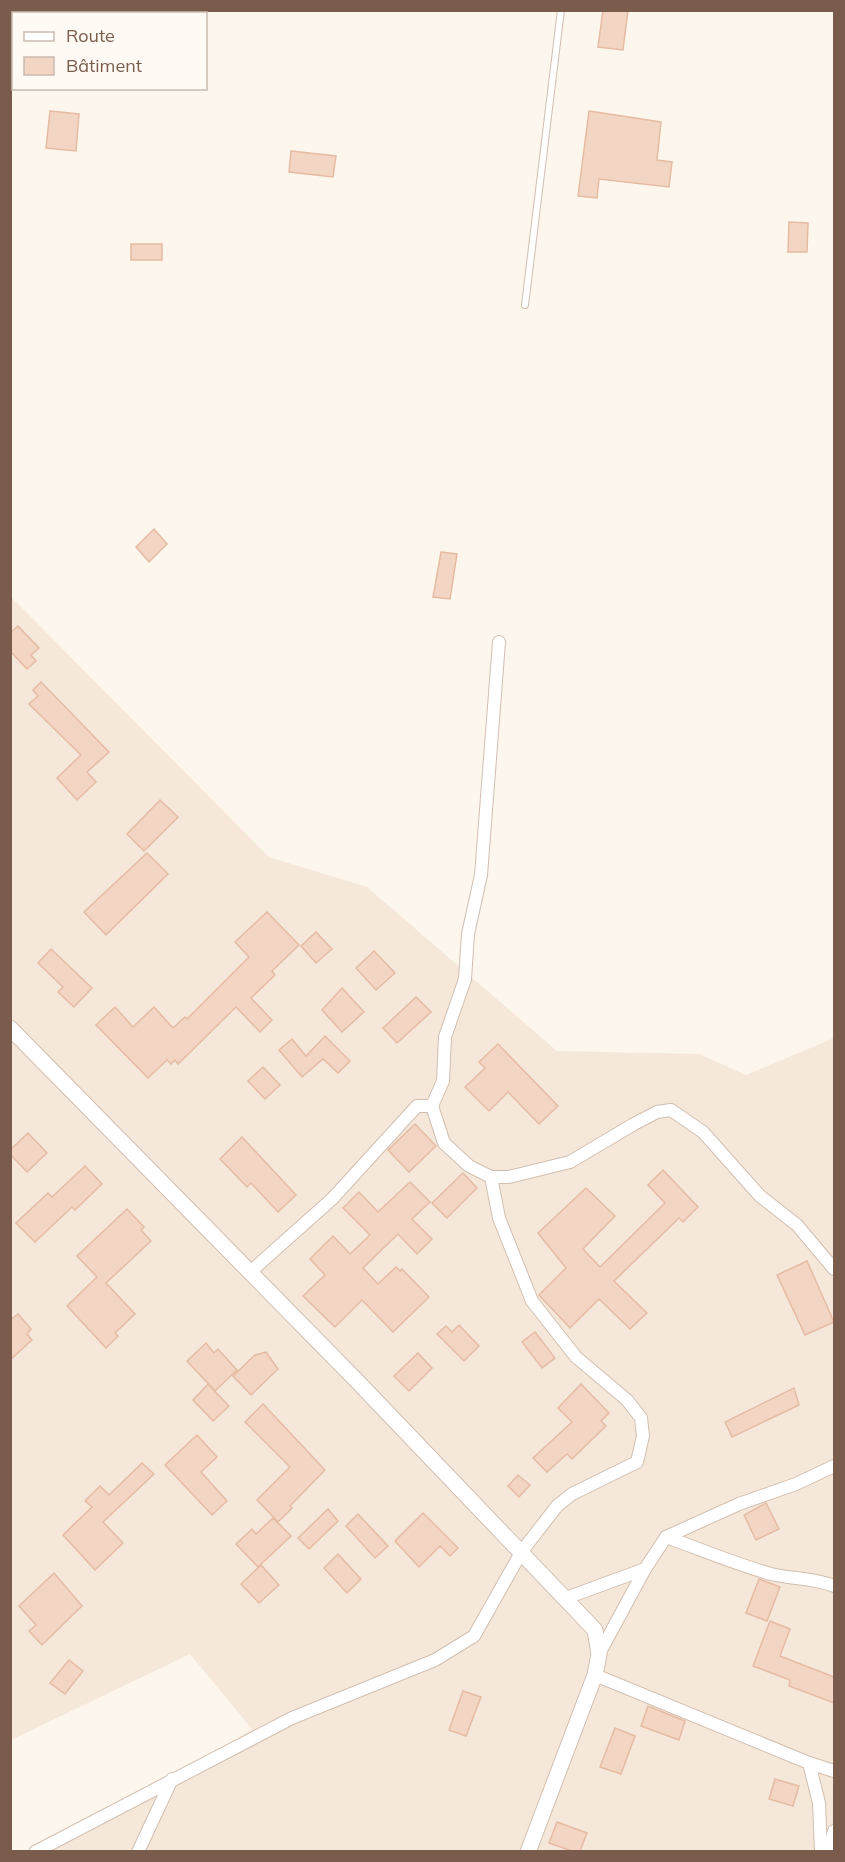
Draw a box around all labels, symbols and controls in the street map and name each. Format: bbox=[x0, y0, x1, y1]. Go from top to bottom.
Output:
legend bbox=[12, 12, 207, 90]
text: Route bbox=[66, 24, 115, 47]
text: Bâtiment bbox=[66, 54, 142, 77]

